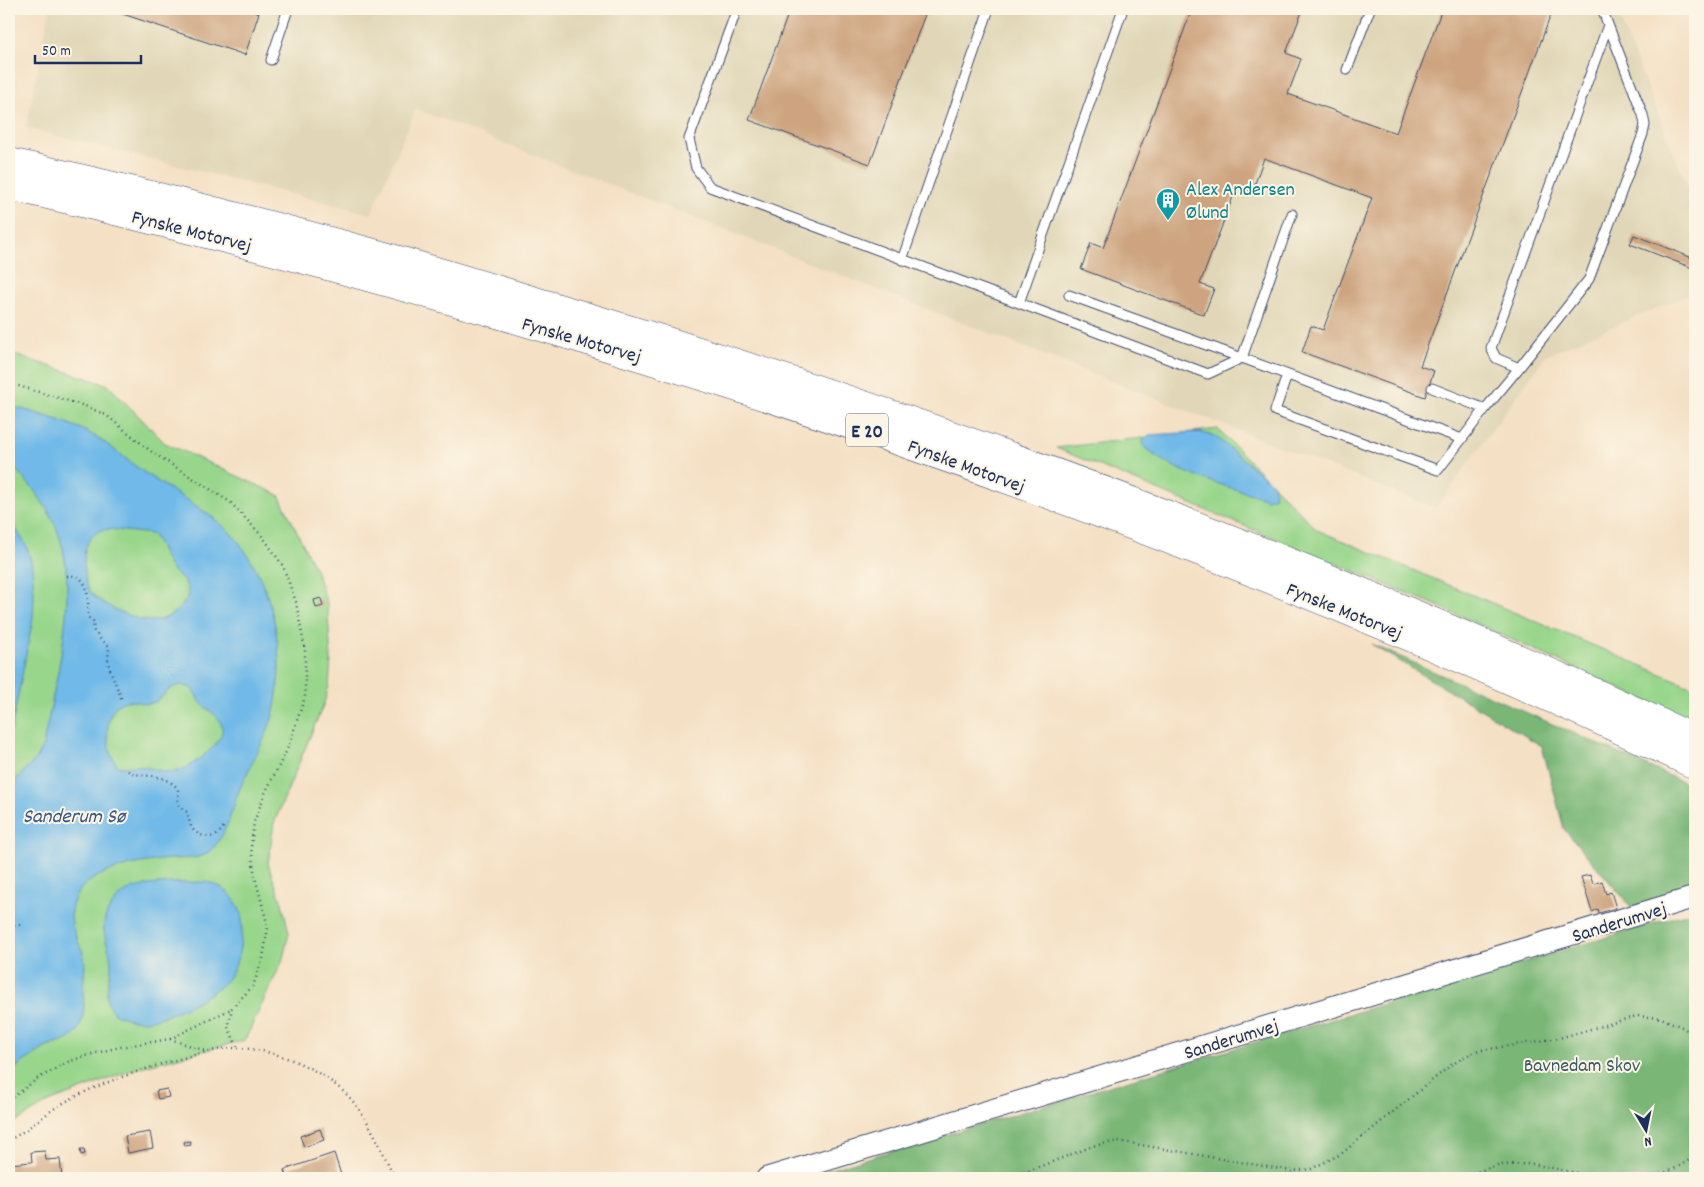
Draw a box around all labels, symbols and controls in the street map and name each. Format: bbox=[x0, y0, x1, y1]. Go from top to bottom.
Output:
scale bar bbox=[35, 32, 141, 64]
text: 50 m bbox=[42, 41, 71, 63]
place label: Alex Andersen Ølund bbox=[1186, 177, 1295, 228]
building icon: Alex Andersen Ølund bbox=[1155, 187, 1181, 221]
street label: Fynske Motorvej bbox=[128, 204, 254, 261]
street label: Fynske Motorvej bbox=[518, 311, 644, 372]
road number: E 20 bbox=[846, 414, 888, 446]
street label: Fynske Motorvej bbox=[903, 434, 1029, 502]
street label: Fynske Motorvej bbox=[1282, 577, 1406, 649]
water label: Sanderum Sø bbox=[23, 803, 127, 833]
street label: Sanderumvej bbox=[1569, 896, 1671, 952]
street label: Sanderumvej bbox=[1181, 1013, 1283, 1069]
park label: Bavnedam Skov bbox=[1524, 1053, 1641, 1081]
north arrow bbox=[1622, 1104, 1672, 1154]
text: N bbox=[1643, 1130, 1653, 1151]

